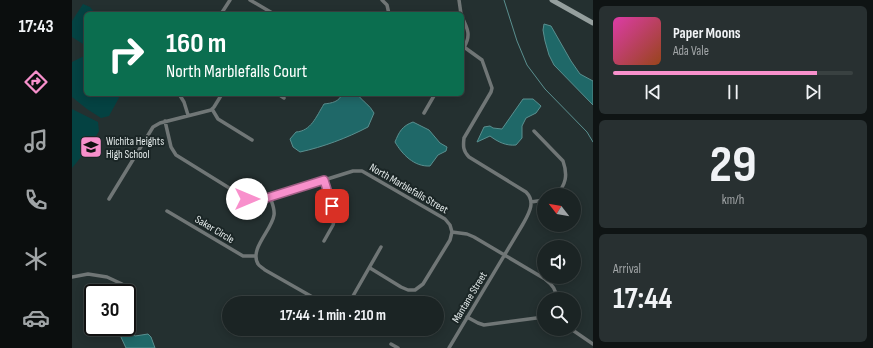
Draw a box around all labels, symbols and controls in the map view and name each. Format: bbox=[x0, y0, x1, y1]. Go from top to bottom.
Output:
text: 17:43 bbox=[18, 16, 54, 37]
text: Paper Moons bbox=[673, 24, 741, 43]
text: 160 m bbox=[166, 27, 226, 60]
icon: right bbox=[100, 28, 152, 80]
text: Ada Vale bbox=[673, 43, 709, 59]
text: North Marblefalls Court bbox=[166, 61, 307, 82]
icon: directions bbox=[22, 68, 50, 96]
icon: previous bbox=[642, 81, 664, 103]
icon: pause bbox=[722, 81, 744, 103]
icon: next bbox=[802, 81, 824, 103]
icon: music bbox=[22, 127, 50, 155]
school or university icon: Wichita Heights High School bbox=[78, 134, 104, 160]
text: 29 bbox=[709, 134, 757, 197]
place label: Wichita Heights High School bbox=[106, 135, 164, 161]
street label: North Marblefalls Street bbox=[367, 161, 451, 217]
position arrow bbox=[226, 178, 268, 220]
icon: phone bbox=[22, 186, 50, 214]
north arrow bbox=[537, 188, 581, 232]
map controls bbox=[537, 188, 581, 336]
pin bbox=[315, 189, 349, 223]
text: km/h bbox=[722, 192, 744, 208]
icon: arrive bbox=[321, 195, 343, 217]
street label: Saker Circle bbox=[193, 213, 237, 246]
button: sound bbox=[537, 240, 581, 284]
icon: climate bbox=[22, 245, 50, 273]
text: Arrival bbox=[613, 261, 641, 277]
street label: Mantane Street bbox=[449, 269, 490, 325]
text: 17:44 bbox=[613, 281, 672, 317]
speed limit sign: 30 bbox=[84, 284, 136, 336]
button: search bbox=[537, 292, 581, 336]
icon: car bbox=[22, 304, 50, 332]
text: 17:44 · 1 min · 210 m bbox=[280, 306, 386, 325]

